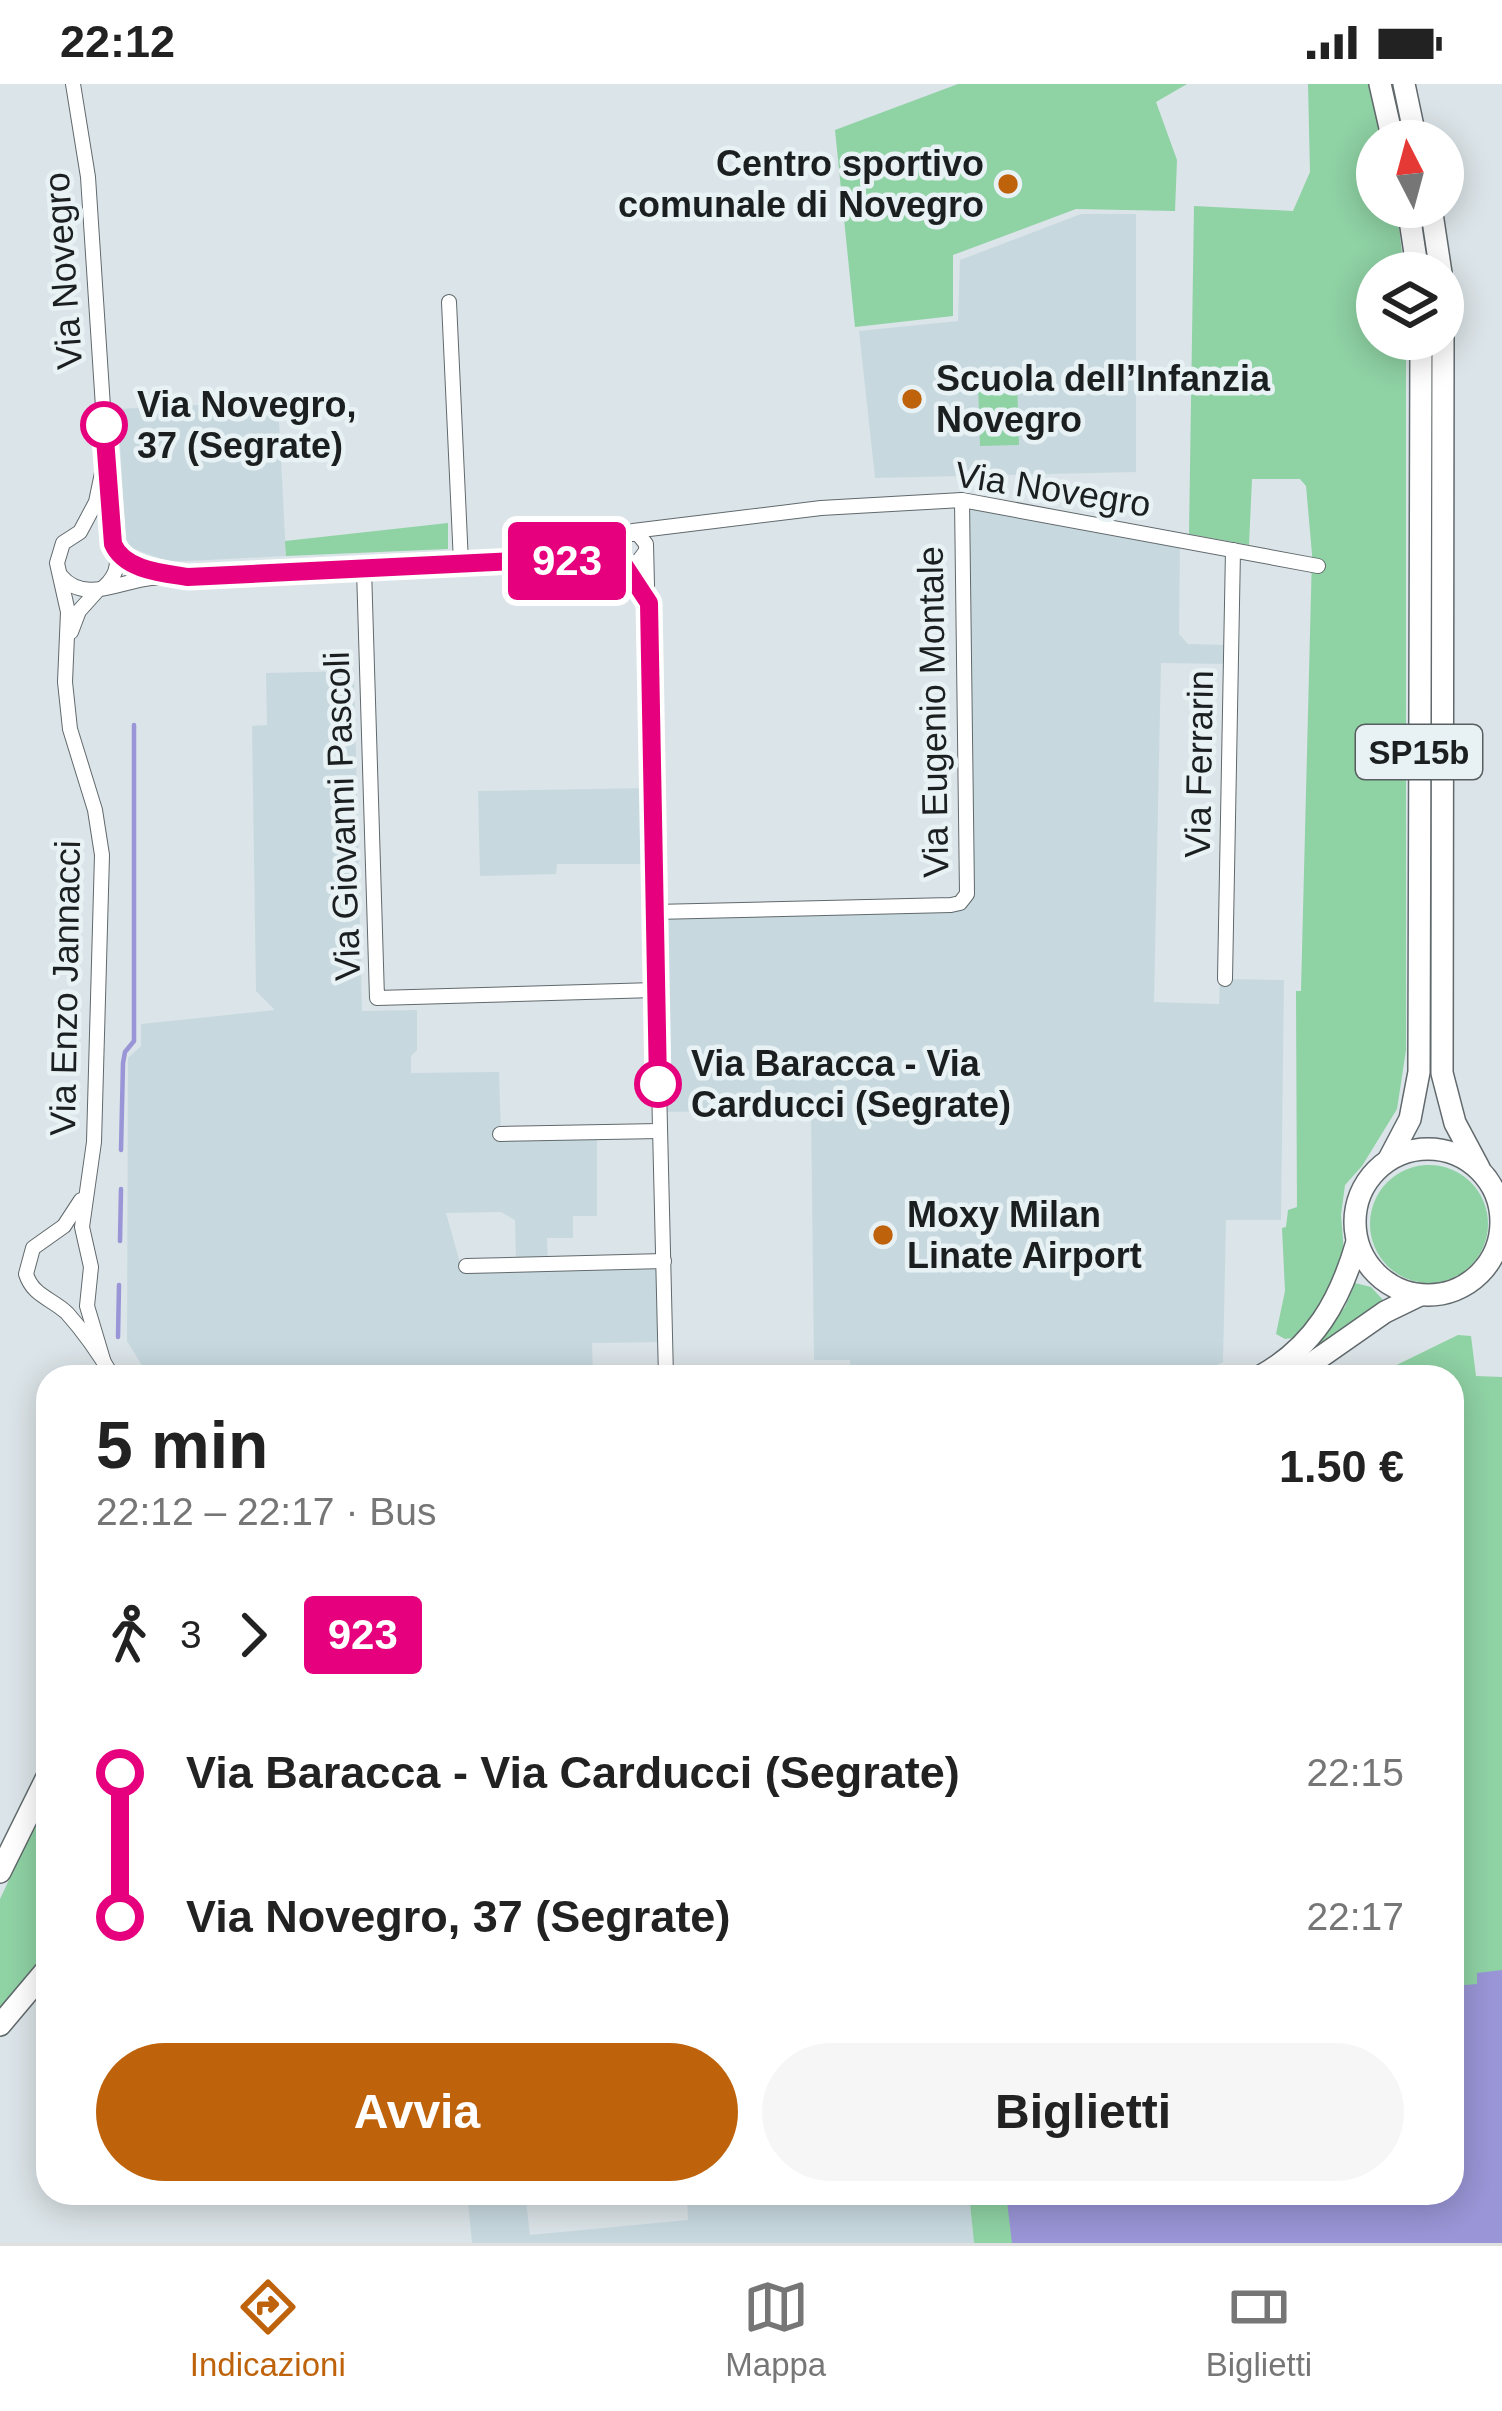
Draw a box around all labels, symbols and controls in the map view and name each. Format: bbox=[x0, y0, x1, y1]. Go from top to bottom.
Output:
text: 22:12 bbox=[60, 16, 175, 67]
north arrow bbox=[1356, 120, 1464, 228]
map controls bbox=[1356, 120, 1464, 360]
place label: Centro sportivo comunale di Novegro bbox=[618, 143, 984, 225]
street label: Via Novegro bbox=[36, 171, 90, 371]
marker: Centro sportivo comunale di Novegro bbox=[995, 171, 1021, 197]
button: layers bbox=[1356, 252, 1464, 360]
place label: Scuola dell’Infanzia Novegro bbox=[936, 358, 1271, 440]
place label: Via Novegro, 37 (Segrate) bbox=[137, 384, 356, 466]
marker: Scuola dell’Infanzia Novegro bbox=[899, 386, 925, 412]
marker: Via Novegro, 37 (Segrate) bbox=[82, 403, 126, 447]
street label: Via Novegro bbox=[952, 453, 1154, 525]
line badge: 923 bbox=[498, 522, 636, 600]
text: 923 bbox=[532, 537, 602, 584]
street label: Via Eugenio Montale bbox=[910, 546, 956, 878]
street label: Via Giovanni Pascoli bbox=[316, 651, 368, 981]
street label: Via Ferrarin bbox=[1177, 670, 1221, 858]
road number: SP15b bbox=[1356, 725, 1482, 779]
street label: Via Enzo Jannacci bbox=[42, 840, 88, 1136]
place label: Via Baracca - Via Carducci (Segrate) bbox=[691, 1043, 1011, 1125]
marker: Via Baracca - Via Carducci (Segrate) bbox=[636, 1062, 680, 1106]
place label: Moxy Milan Linate Airport bbox=[907, 1194, 1142, 1276]
marker: Moxy Milan Linate Airport bbox=[870, 1222, 896, 1248]
text: 5 min bbox=[96, 1408, 268, 1482]
text: 1.50 € bbox=[1279, 1441, 1404, 1492]
text: 22:12 – 22:17 · Bus bbox=[96, 1490, 436, 1533]
icon: walk bbox=[96, 1602, 162, 1668]
icon: forward bbox=[220, 1602, 286, 1668]
text: 923 bbox=[328, 1611, 398, 1658]
text: 3 bbox=[180, 1613, 202, 1656]
text: Via Baracca - Via Carducci (Segrate) bbox=[186, 1747, 960, 1798]
text: 22:15 bbox=[1306, 1751, 1404, 1794]
text: Via Novegro, 37 (Segrate) bbox=[186, 1891, 730, 1942]
text: 22:17 bbox=[1306, 1895, 1404, 1938]
button: Avvia bbox=[96, 2043, 738, 2181]
button: Biglietti bbox=[762, 2043, 1404, 2181]
tab: Indicazioni bbox=[190, 2274, 346, 2384]
tab: Mappa bbox=[725, 2274, 826, 2384]
tab: Biglietti bbox=[1206, 2274, 1312, 2384]

